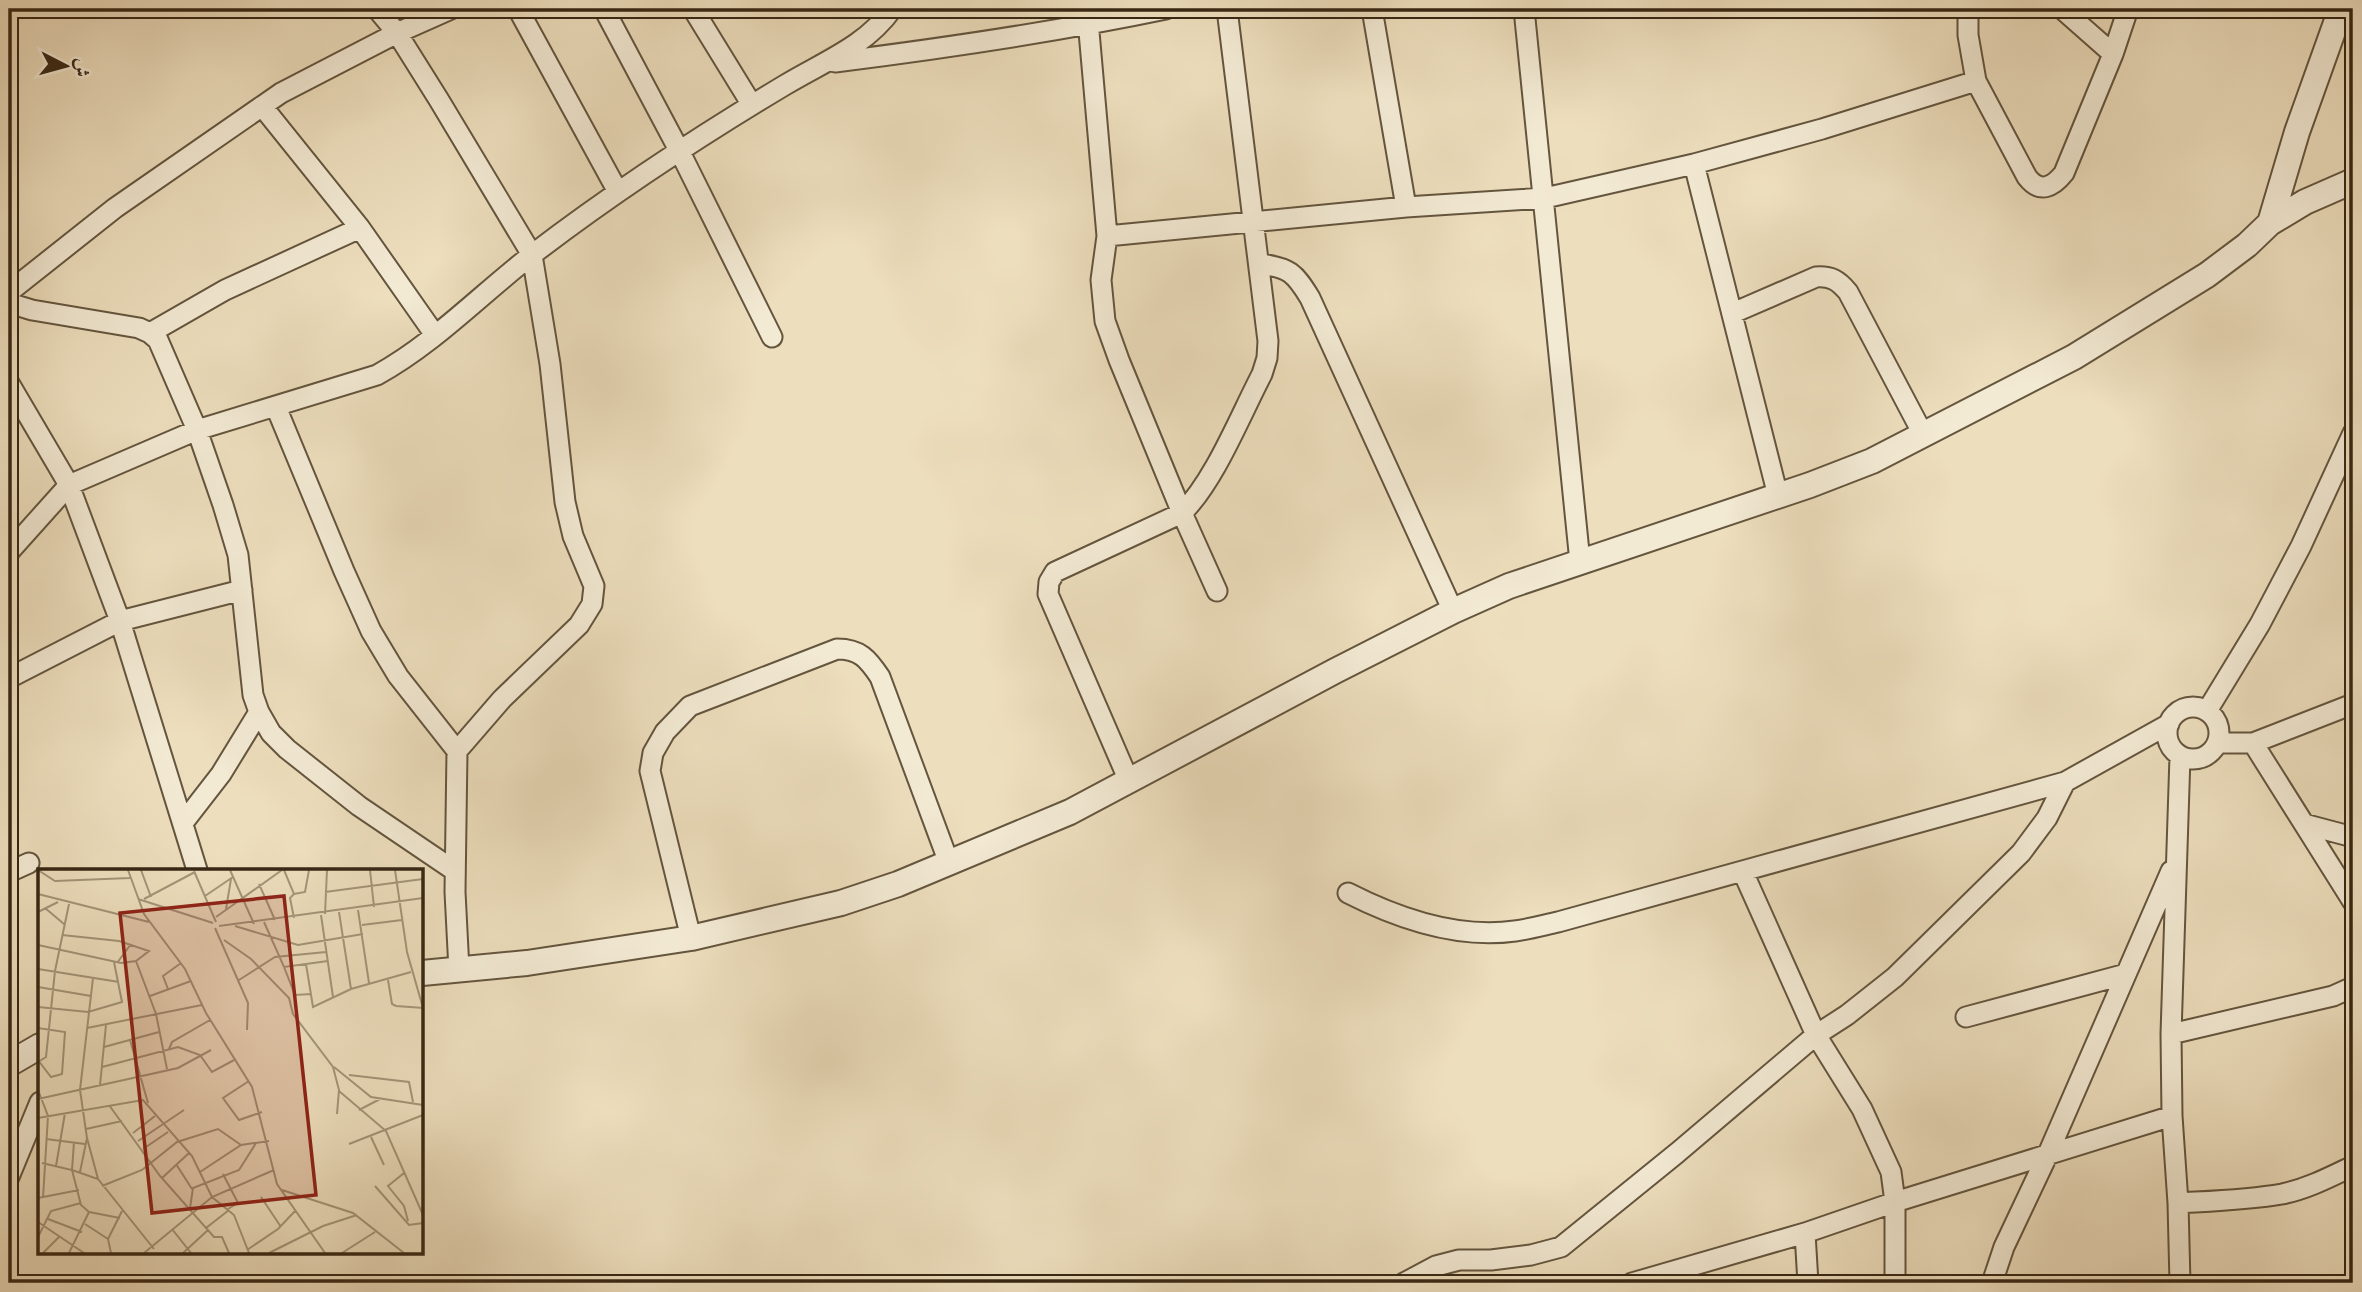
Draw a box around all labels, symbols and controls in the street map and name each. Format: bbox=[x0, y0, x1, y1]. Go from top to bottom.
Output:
north arrow bbox=[32, 32, 102, 102]
text: ش bbox=[66, 57, 95, 78]
inset map bbox=[38, 869, 424, 1254]

